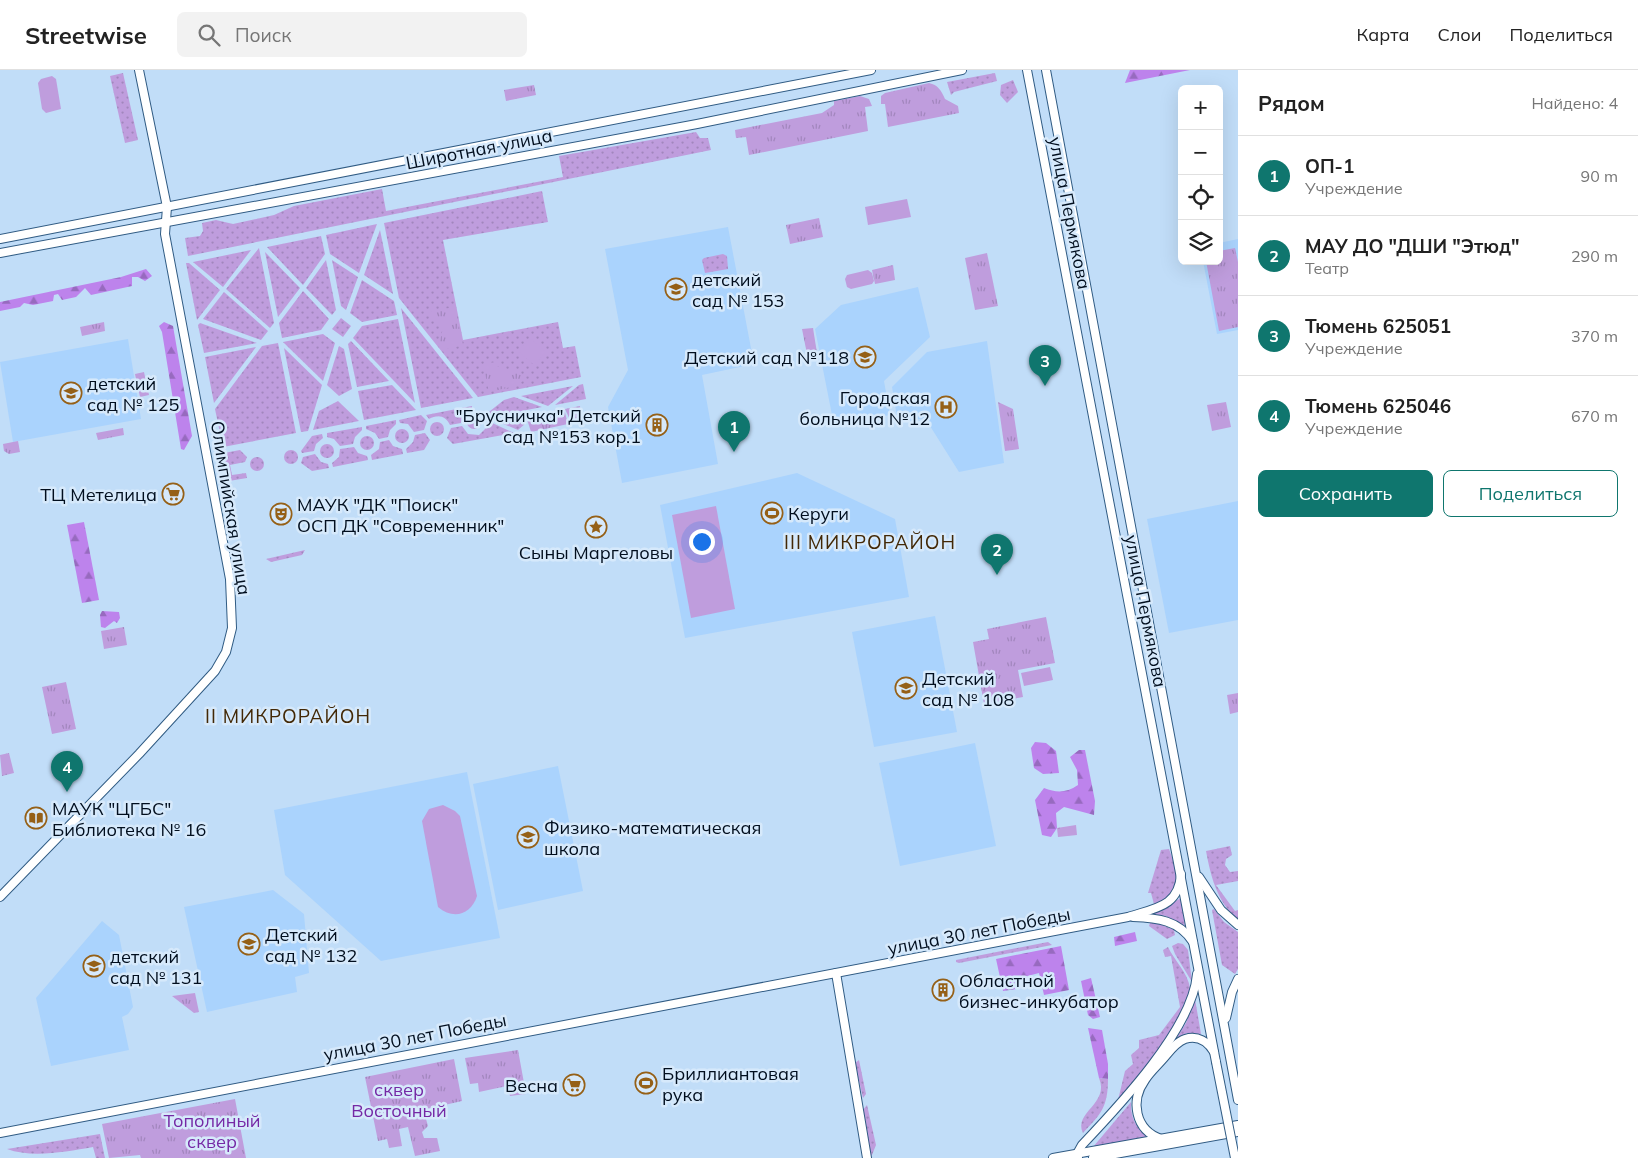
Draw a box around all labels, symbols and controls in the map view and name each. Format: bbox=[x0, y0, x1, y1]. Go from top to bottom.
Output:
search box bbox=[177, 12, 527, 57]
text: Streetwise bbox=[25, 20, 147, 50]
icon: search bbox=[195, 21, 223, 49]
text: Поиск bbox=[235, 23, 292, 47]
text: Карта bbox=[1357, 23, 1409, 46]
text: Слои bbox=[1437, 23, 1482, 46]
text: Поделиться bbox=[1510, 23, 1613, 46]
map controls bbox=[1178, 85, 1223, 265]
button: + bbox=[1178, 85, 1223, 130]
text: Рядом bbox=[1258, 90, 1325, 116]
text: Найдено: 4 bbox=[1532, 93, 1618, 113]
street label: Широтная улица bbox=[404, 124, 554, 174]
button: − bbox=[1178, 130, 1223, 175]
street label: улица Пермякова bbox=[1044, 135, 1096, 291]
text: ОП-1 bbox=[1305, 154, 1354, 178]
text: 1 bbox=[1269, 166, 1279, 186]
text: 90 m bbox=[1581, 166, 1618, 186]
button: locate bbox=[1178, 175, 1223, 220]
text: Учреждение bbox=[1305, 178, 1403, 198]
button: layers bbox=[1178, 220, 1223, 265]
text: МАУ ДО "ДШИ "Этюд" bbox=[1305, 234, 1519, 258]
text: 2 bbox=[1269, 246, 1279, 266]
text: 290 m bbox=[1571, 246, 1618, 266]
text: Театр bbox=[1305, 258, 1349, 278]
place label: детский сад № 153 bbox=[692, 268, 784, 312]
school or university icon: детский сад № 153 bbox=[664, 277, 688, 301]
text: Тюмень 625051 bbox=[1305, 314, 1451, 338]
text: 3 bbox=[1269, 326, 1279, 346]
text: 370 m bbox=[1571, 326, 1618, 346]
text: Учреждение bbox=[1305, 338, 1403, 358]
school or university icon: Детский сад №118 bbox=[853, 345, 877, 369]
pin: 3 bbox=[1029, 345, 1061, 386]
place label: Детский сад №118 bbox=[684, 346, 849, 369]
place label: детский сад № 125 bbox=[87, 372, 180, 416]
school or university icon: детский сад № 125 bbox=[59, 381, 83, 405]
place label: Городская больница №12 bbox=[800, 386, 930, 430]
text: Тюмень 625046 bbox=[1305, 394, 1451, 418]
hospital icon: Городская больница №12 bbox=[934, 395, 958, 419]
place label: "Брусничка" Детский сад №153 кор.1 bbox=[455, 404, 641, 448]
text: 4 bbox=[1269, 406, 1279, 426]
text: 670 m bbox=[1571, 406, 1618, 426]
pin: 1 bbox=[718, 411, 750, 452]
building icon: "Брусничка" Детский сад №153 кор.1 bbox=[645, 413, 669, 437]
text: Учреждение bbox=[1305, 418, 1403, 438]
street label: Олимпийская улица bbox=[206, 419, 256, 597]
button: Сохранить bbox=[1258, 470, 1433, 517]
button: Поделиться bbox=[1443, 470, 1618, 517]
supermarket icon: ТЦ Метелица bbox=[161, 482, 185, 506]
place label: ТЦ Метелица bbox=[40, 483, 157, 506]
place label: МАУК "ДК "Поиск" ОСП ДК "Современник" bbox=[297, 493, 504, 537]
sports icon: Керуги bbox=[760, 501, 784, 525]
theatre icon: МАУК "ДК "Поиск" ОСП ДК "Современник" bbox=[269, 502, 293, 526]
place label: Керуги bbox=[788, 502, 849, 525]
place icon: Сыны Маргеловы bbox=[584, 515, 608, 539]
your location bbox=[689, 529, 715, 555]
district label: III МИКРОРАЙОН bbox=[784, 530, 956, 554]
street label: улица Пермякова bbox=[1120, 533, 1172, 689]
pin: 2 bbox=[981, 534, 1013, 575]
place label: Сыны Маргеловы bbox=[519, 541, 673, 564]
place label: Детский сад № 108 bbox=[922, 667, 1014, 711]
school or university icon: Детский сад № 108 bbox=[894, 676, 918, 700]
district label: II МИКРОРАЙОН bbox=[205, 704, 371, 728]
pin: 4 bbox=[51, 751, 83, 792]
place label: МАУК "ЦГБС" Библиотека № 16 bbox=[52, 797, 206, 841]
library icon: МАУК "ЦГБС" Библиотека № 16 bbox=[24, 806, 48, 830]
place label: Физико-математическая школа bbox=[544, 816, 761, 860]
school or university icon: Физико-математическая школа bbox=[516, 825, 540, 849]
street label: улица 30 лет Победы bbox=[886, 902, 1072, 960]
place label: Детский сад № 132 bbox=[265, 923, 357, 967]
school or university icon: Детский сад № 132 bbox=[237, 932, 261, 956]
place label: детский сад № 131 bbox=[110, 945, 202, 989]
school or university icon: детский сад № 131 bbox=[82, 954, 106, 978]
place label: Областной бизнес-инкубатор bbox=[959, 969, 1119, 1013]
building icon: Областной бизнес-инкубатор bbox=[931, 978, 955, 1002]
street label: улица 30 лет Победы bbox=[322, 1008, 508, 1066]
place label: Бриллиантовая рука bbox=[662, 1062, 799, 1106]
sports icon: Бриллиантовая рука bbox=[634, 1071, 658, 1095]
supermarket icon: Весна bbox=[562, 1073, 586, 1097]
place label: Весна bbox=[505, 1074, 558, 1097]
park label: сквер Восточный bbox=[351, 1078, 447, 1122]
park label: Тополиный сквер bbox=[163, 1109, 261, 1153]

